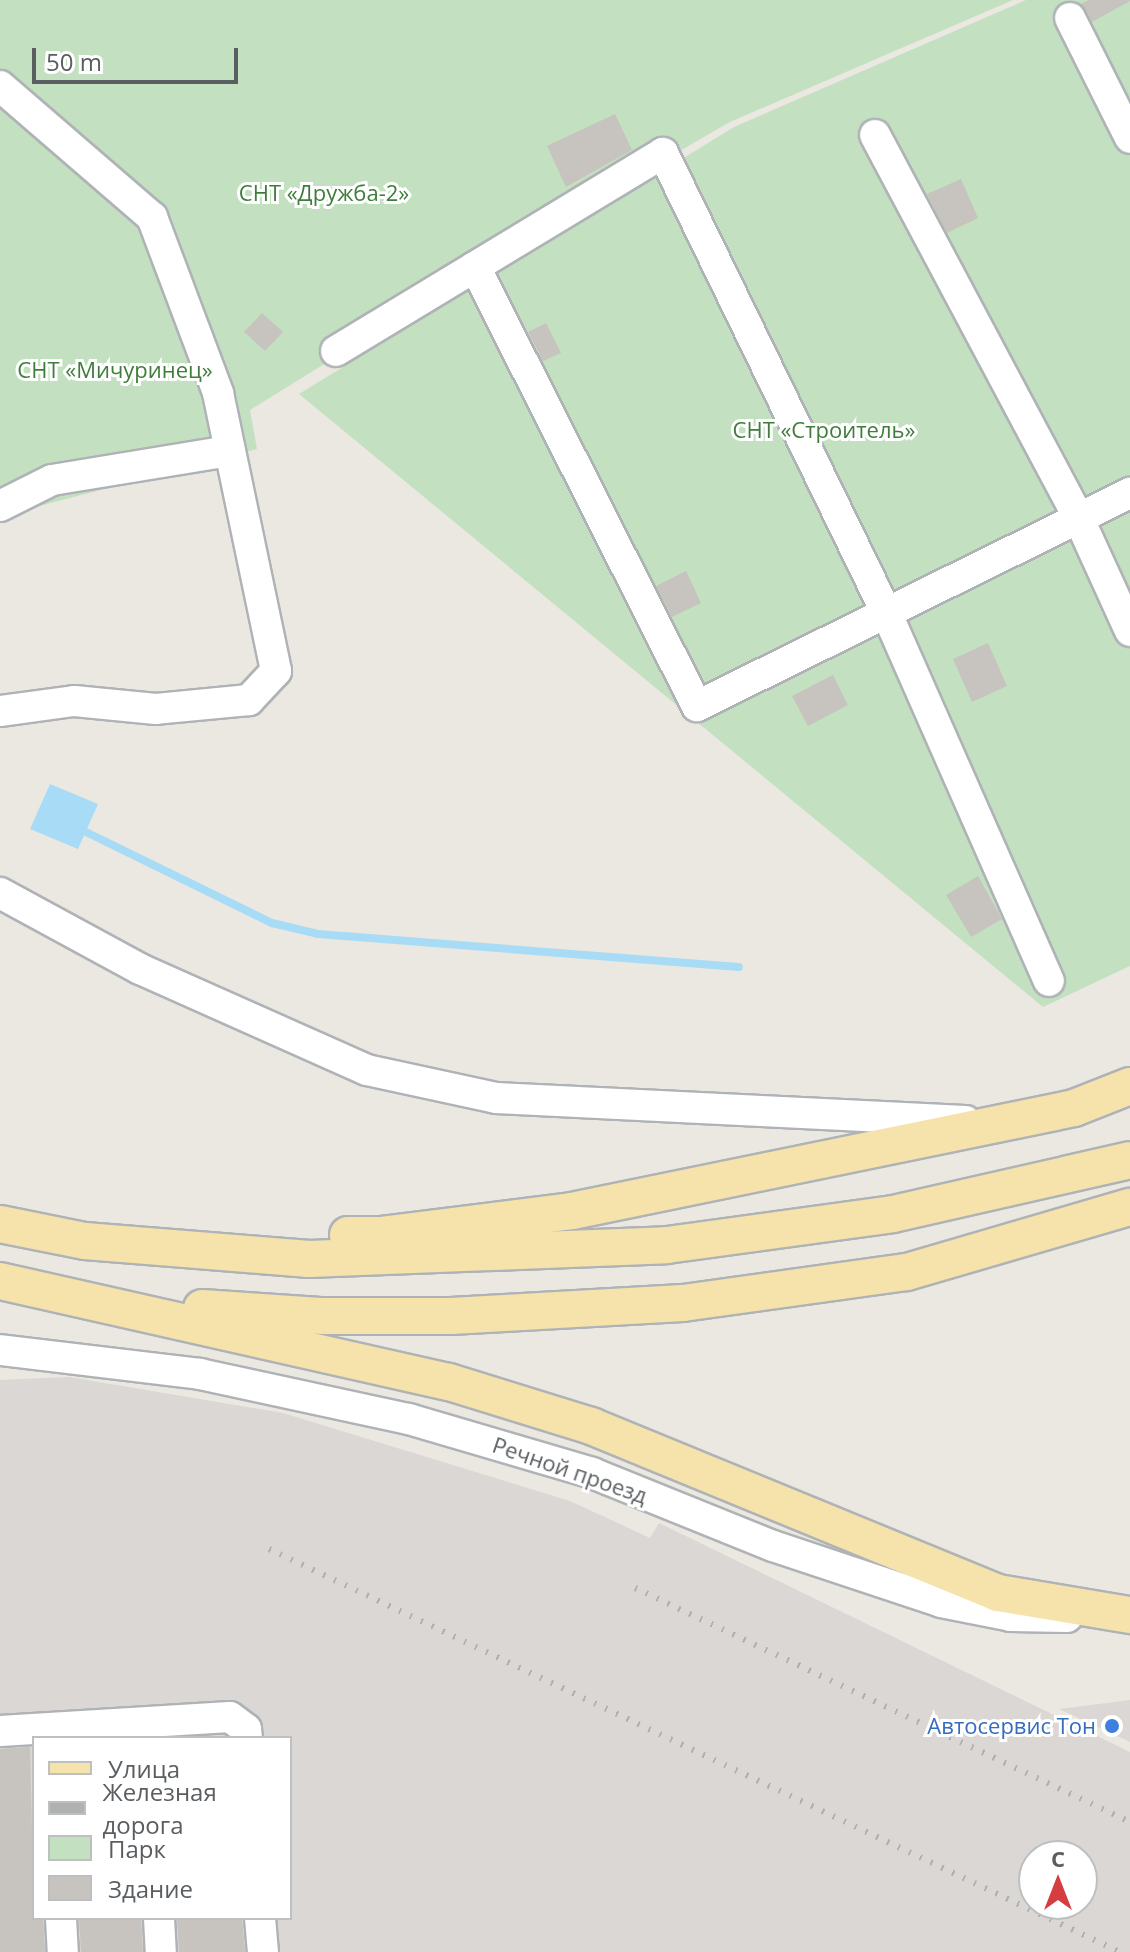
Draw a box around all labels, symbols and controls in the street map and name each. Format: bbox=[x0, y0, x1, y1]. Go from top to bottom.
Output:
scale bar bbox=[36, 32, 242, 82]
text: 50 m bbox=[46, 45, 102, 78]
park label: СНТ «Дружба-2» bbox=[239, 180, 409, 206]
park label: СНТ «Мичуринец» bbox=[17, 357, 213, 383]
park label: СНТ «Строитель» bbox=[733, 417, 915, 443]
street label: Речной проезд bbox=[489, 1431, 651, 1509]
place label: Автосервис Тон bbox=[927, 1713, 1096, 1739]
marker: Автосервис Тон bbox=[1103, 1717, 1121, 1735]
legend bbox=[32, 1736, 292, 1920]
text: Улица bbox=[108, 1752, 180, 1785]
text: Железная дорога bbox=[102, 1775, 217, 1841]
text: Парк bbox=[108, 1832, 166, 1865]
north arrow bbox=[1018, 1840, 1098, 1920]
text: С bbox=[1051, 1843, 1065, 1873]
text: Здание bbox=[108, 1872, 193, 1905]

